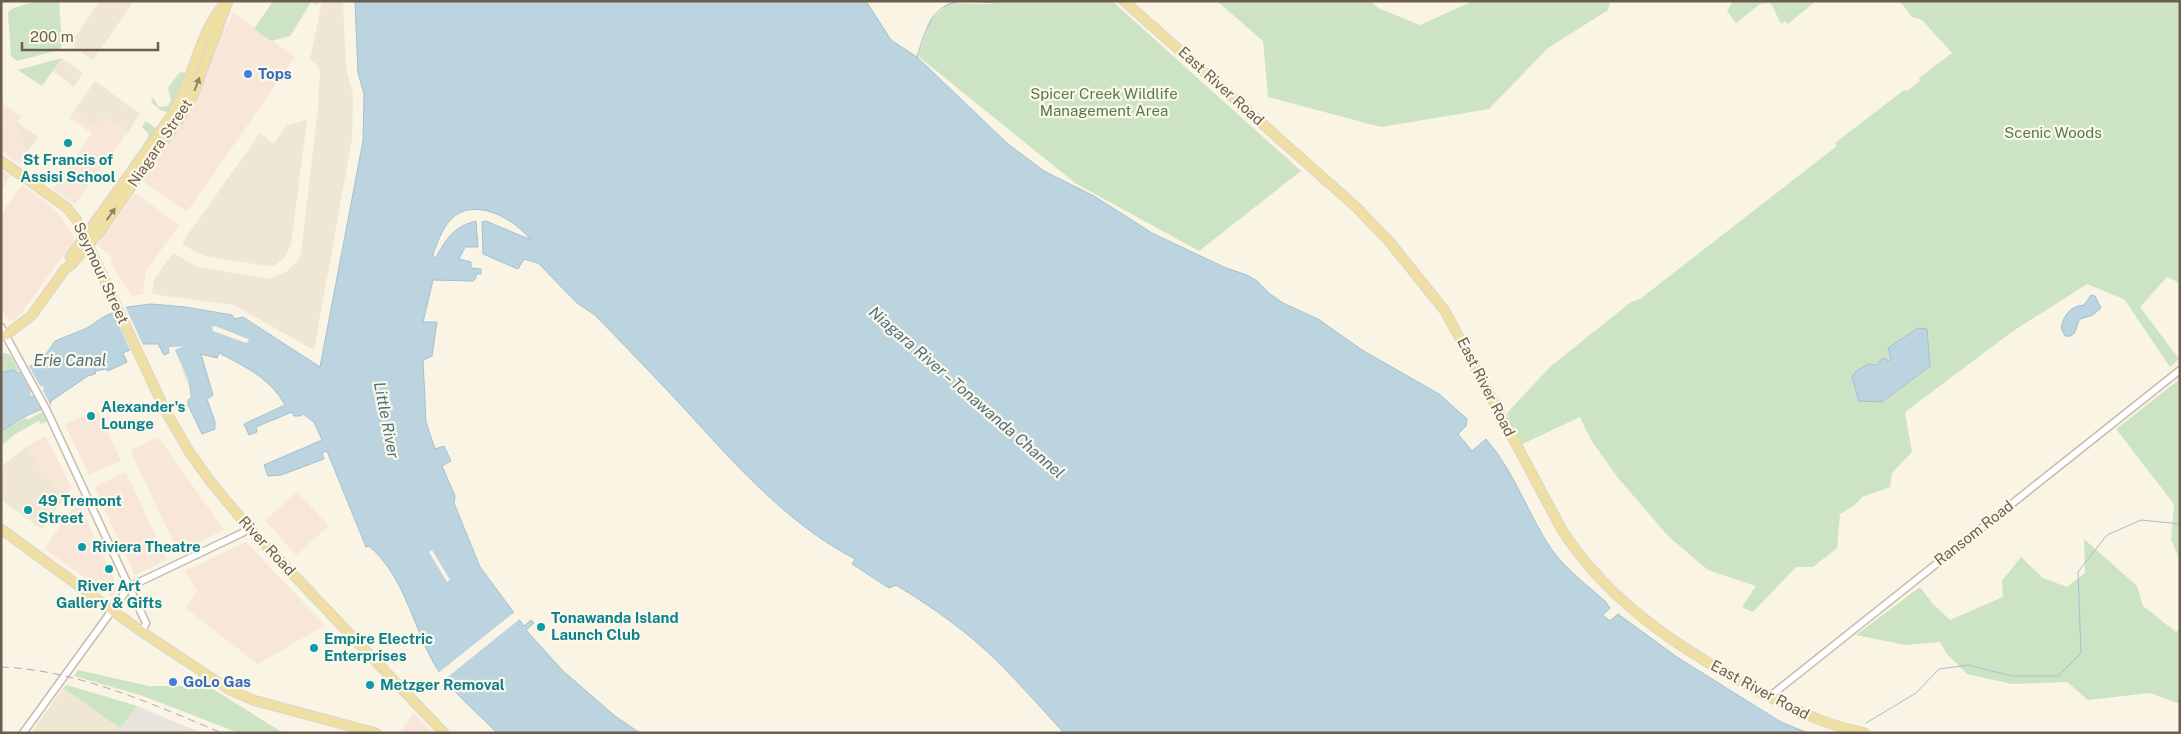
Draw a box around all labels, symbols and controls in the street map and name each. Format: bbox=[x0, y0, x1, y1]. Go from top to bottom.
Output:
scale bar bbox=[22, 20, 159, 52]
text: 200 m bbox=[30, 28, 74, 45]
street label: East River Road bbox=[1175, 43, 1268, 128]
place label: Tops bbox=[258, 65, 292, 82]
marker: Tops bbox=[242, 68, 254, 80]
one-way arrow bbox=[193, 76, 201, 91]
park label: Spicer Creek Wildlife Management Area bbox=[1030, 85, 1178, 119]
street label: Niagara Street bbox=[124, 96, 195, 190]
park label: Scenic Woods bbox=[2004, 124, 2102, 141]
marker: St Francis of Assisi School bbox=[62, 137, 74, 149]
place label: St Francis of Assisi School bbox=[20, 151, 116, 185]
one-way arrow bbox=[106, 207, 116, 221]
street label: Seymour Street bbox=[70, 219, 132, 326]
water label: Niagara River – Tonawanda Channel bbox=[865, 302, 1068, 482]
street label: East River Road bbox=[1454, 334, 1519, 439]
water label: Erie Canal bbox=[33, 351, 107, 370]
water label: Little River bbox=[370, 380, 403, 461]
place label: Alexander's Lounge bbox=[101, 398, 185, 432]
marker: Alexander's Lounge bbox=[85, 410, 97, 422]
place label: 49 Tremont Street bbox=[38, 492, 122, 526]
street label: Ransom Road bbox=[1931, 497, 2016, 569]
marker: 49 Tremont Street bbox=[22, 504, 34, 516]
street label: River Road bbox=[236, 513, 299, 579]
place label: Riviera Theatre bbox=[92, 538, 201, 555]
marker: Riviera Theatre bbox=[76, 541, 88, 553]
marker: River Art Gallery & Gifts bbox=[103, 563, 115, 575]
place label: River Art Gallery & Gifts bbox=[56, 577, 162, 611]
place label: Tonawanda Island Launch Club bbox=[551, 609, 679, 643]
marker: Tonawanda Island Launch Club bbox=[535, 621, 547, 633]
place label: Empire Electric Enterprises bbox=[324, 630, 433, 664]
marker: Empire Electric Enterprises bbox=[308, 642, 320, 654]
street label: East River Road bbox=[1708, 656, 1812, 723]
place label: GoLo Gas bbox=[183, 673, 251, 690]
marker: GoLo Gas bbox=[167, 676, 179, 688]
place label: Metzger Removal bbox=[380, 676, 505, 693]
marker: Metzger Removal bbox=[364, 679, 376, 691]

